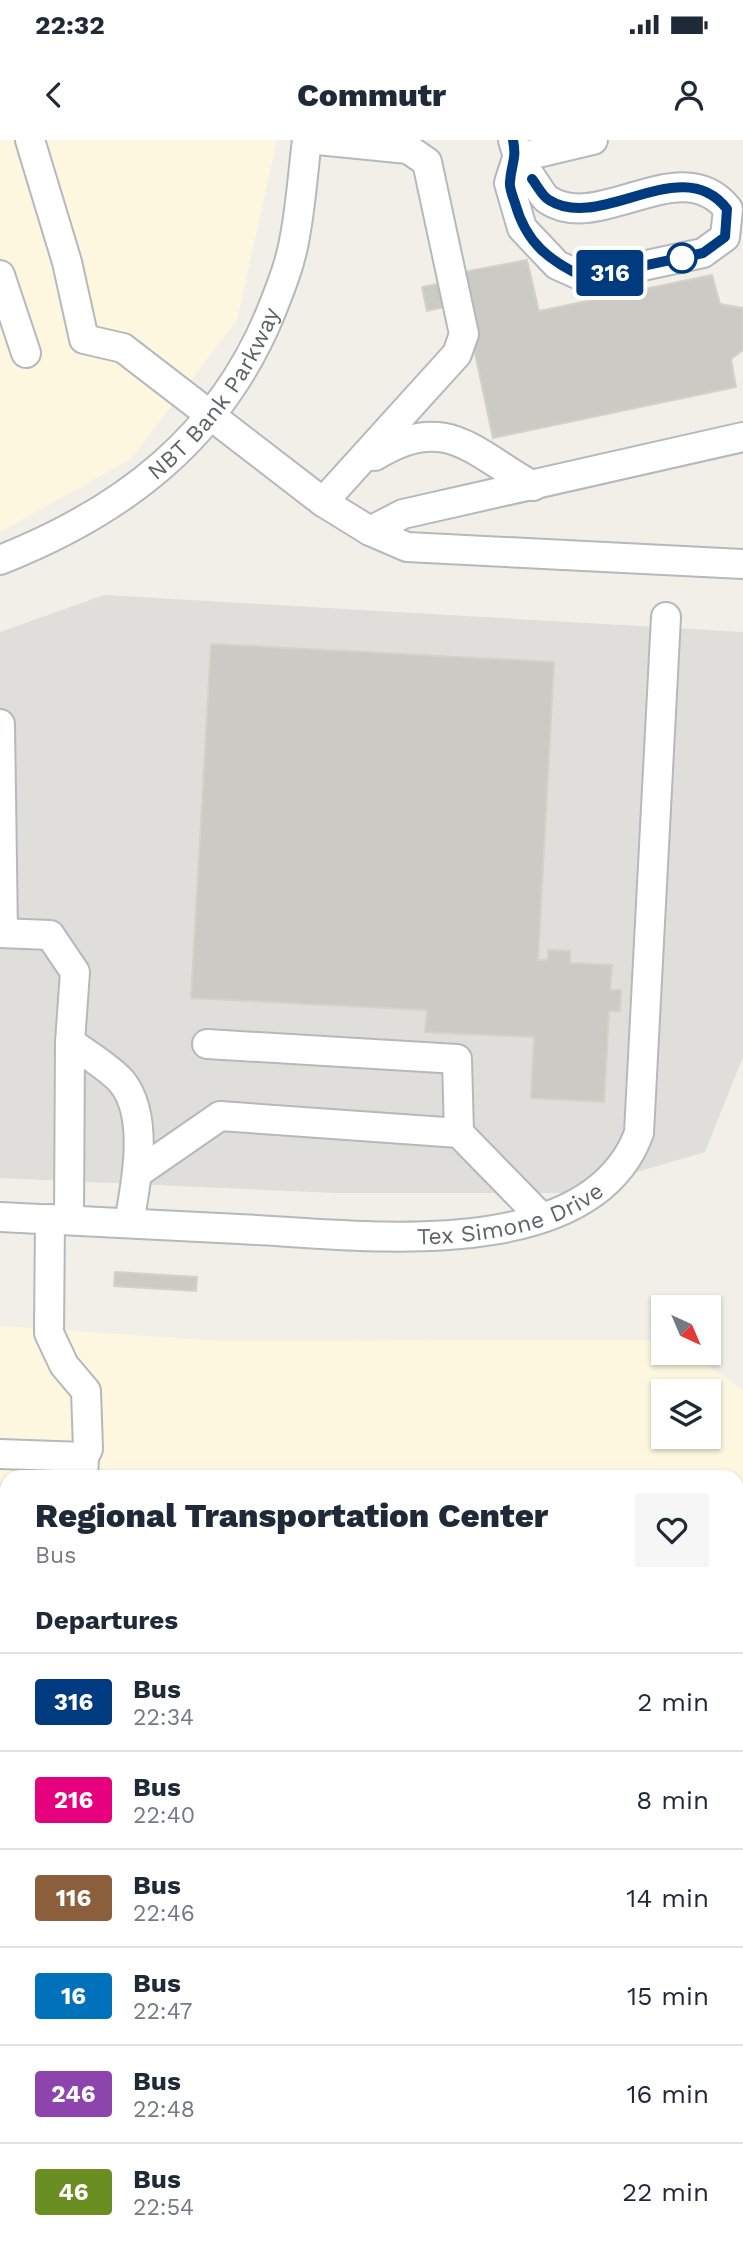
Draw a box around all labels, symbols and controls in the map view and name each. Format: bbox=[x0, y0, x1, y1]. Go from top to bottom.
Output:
text: 22:32 bbox=[35, 10, 105, 40]
icon: back bbox=[35, 76, 73, 114]
text: Commutr bbox=[297, 76, 446, 114]
icon: person bbox=[670, 76, 708, 114]
unlabelled marker bbox=[667, 243, 697, 273]
line badge: 316 bbox=[570, 250, 650, 296]
text: 316 bbox=[590, 259, 630, 287]
street label: NBT Bank Parkway bbox=[142, 303, 285, 485]
street label: Tex Simone Drive bbox=[417, 1177, 609, 1251]
north arrow bbox=[651, 1295, 721, 1365]
map controls bbox=[651, 1295, 721, 1449]
button: layers bbox=[651, 1379, 721, 1449]
button: heart bbox=[635, 1493, 709, 1567]
text: Regional Transportation Center bbox=[35, 1496, 548, 1535]
text: Bus bbox=[35, 1542, 76, 1569]
text: Departures bbox=[35, 1605, 178, 1635]
text: Bus bbox=[133, 1674, 181, 1704]
text: 2 min bbox=[637, 1687, 709, 1717]
text: 316 bbox=[54, 1688, 93, 1716]
text: 22:34 bbox=[133, 1704, 194, 1731]
text: Bus bbox=[133, 1772, 181, 1802]
text: 8 min bbox=[636, 1785, 709, 1815]
text: 216 bbox=[54, 1786, 93, 1814]
text: 22:40 bbox=[133, 1802, 195, 1829]
text: Bus bbox=[133, 1870, 181, 1900]
text: 14 min bbox=[626, 1883, 709, 1913]
text: 116 bbox=[56, 1884, 91, 1912]
text: 22:46 bbox=[133, 1900, 195, 1927]
text: Bus bbox=[133, 1968, 181, 1998]
text: 15 min bbox=[627, 1981, 709, 2011]
text: 16 bbox=[61, 1982, 86, 2010]
text: 22:47 bbox=[133, 1998, 192, 2025]
text: Bus bbox=[133, 2066, 181, 2096]
text: 16 min bbox=[626, 2079, 709, 2109]
text: 246 bbox=[51, 2080, 96, 2108]
text: 22:48 bbox=[133, 2096, 195, 2123]
text: Bus bbox=[133, 2164, 181, 2194]
text: 22 min bbox=[622, 2177, 709, 2207]
text: 46 bbox=[58, 2178, 89, 2206]
text: 22:54 bbox=[133, 2194, 194, 2221]

